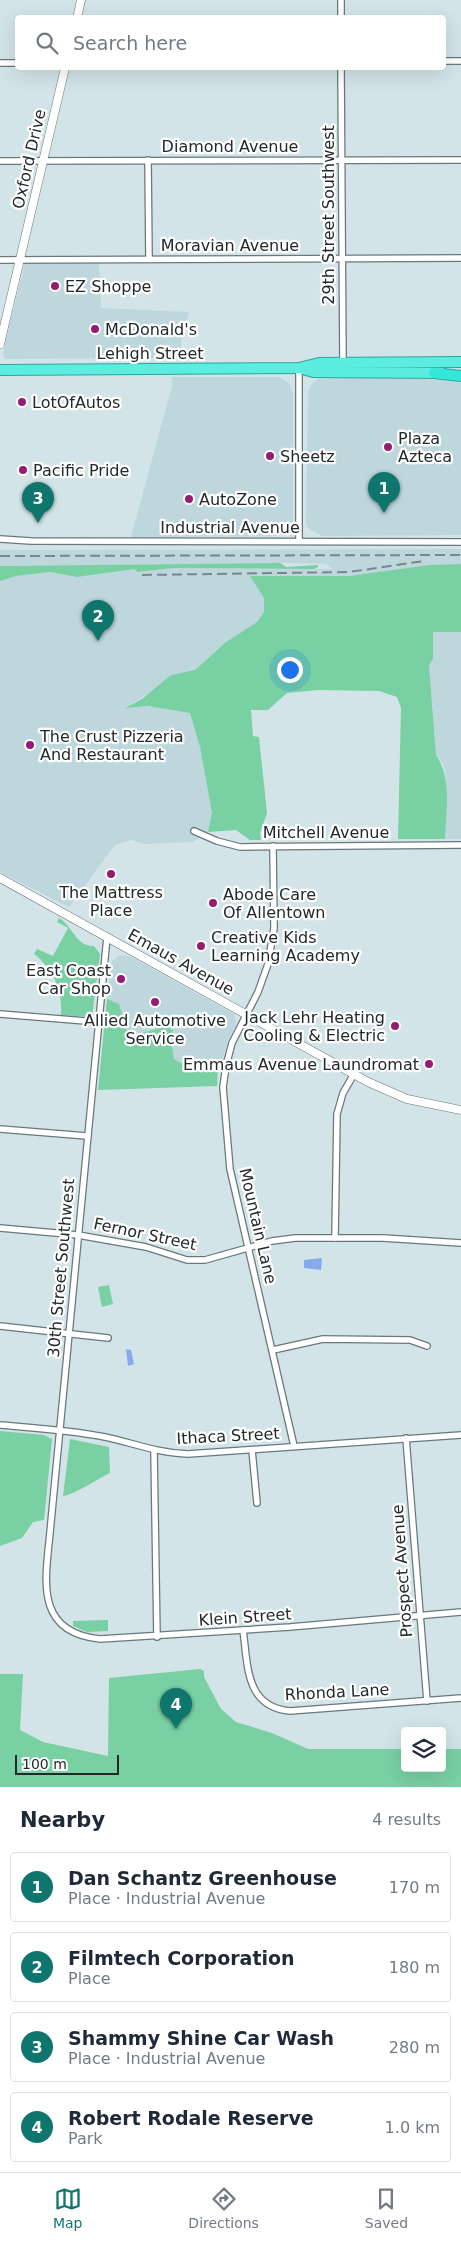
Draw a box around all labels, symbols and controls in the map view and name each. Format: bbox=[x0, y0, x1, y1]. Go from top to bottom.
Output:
search box bbox=[15, 15, 446, 70]
icon: search bbox=[33, 29, 61, 57]
text: Search here bbox=[73, 32, 187, 54]
street label: Oxford Drive bbox=[8, 107, 50, 211]
street label: 29th Street Southwest bbox=[319, 125, 338, 305]
street label: Diamond Avenue bbox=[162, 137, 298, 156]
street label: Moravian Avenue bbox=[161, 236, 299, 255]
place label: EZ Shoppe bbox=[65, 277, 151, 296]
marker: EZ Shoppe bbox=[49, 280, 61, 292]
place label: McDonald's bbox=[105, 320, 197, 339]
marker: McDonald's bbox=[89, 323, 101, 335]
street label: Lehigh Street bbox=[96, 344, 204, 363]
place label: LotOfAutos bbox=[32, 393, 120, 412]
marker: LotOfAutos bbox=[16, 396, 28, 408]
place label: Plaza Azteca bbox=[398, 429, 452, 466]
marker: Plaza Azteca bbox=[382, 441, 394, 453]
place label: Sheetz bbox=[280, 447, 335, 466]
marker: Sheetz bbox=[264, 450, 276, 462]
place label: Pacific Pride bbox=[33, 461, 129, 480]
marker: Pacific Pride bbox=[17, 464, 29, 476]
pin: 1 bbox=[368, 472, 400, 513]
pin: 3 bbox=[22, 482, 54, 523]
place label: AutoZone bbox=[199, 490, 277, 509]
marker: AutoZone bbox=[183, 493, 195, 505]
street label: Industrial Avenue bbox=[160, 518, 300, 537]
pin: 2 bbox=[82, 600, 114, 641]
your location bbox=[277, 657, 303, 683]
place label: The Crust Pizzeria And Restaurant bbox=[39, 727, 184, 764]
marker: The Crust Pizzeria And Restaurant bbox=[24, 739, 36, 751]
street label: Mitchell Avenue bbox=[263, 823, 389, 842]
marker: The Mattress Place bbox=[105, 868, 117, 880]
place label: The Mattress Place bbox=[58, 883, 163, 920]
place label: Abode Care Of Allentown bbox=[223, 885, 325, 922]
marker: Abode Care Of Allentown bbox=[207, 897, 219, 909]
street label: Emaus Avenue bbox=[125, 925, 237, 999]
place label: Creative Kids Learning Academy bbox=[211, 928, 360, 965]
marker: Creative Kids Learning Academy bbox=[195, 940, 207, 952]
place label: East Coast Car Shop bbox=[26, 961, 111, 998]
marker: East Coast Car Shop bbox=[115, 973, 127, 985]
marker: Allied Automotive Service bbox=[149, 996, 161, 1008]
place label: Jack Lehr Heating Cooling & Electric bbox=[243, 1008, 385, 1045]
place label: Allied Automotive Service bbox=[84, 1011, 226, 1048]
marker: Jack Lehr Heating Cooling & Electric bbox=[389, 1020, 401, 1032]
place label: Emmaus Avenue Laundromat bbox=[183, 1055, 419, 1074]
marker: Emmaus Avenue Laundromat bbox=[423, 1058, 435, 1070]
street label: Mountain Lane bbox=[235, 1166, 281, 1286]
street label: 30th Street Southwest bbox=[44, 1178, 78, 1358]
street label: Fernor Street bbox=[92, 1214, 198, 1254]
street label: Ithaca Street bbox=[176, 1424, 280, 1448]
street label: Prospect Avenue bbox=[388, 1504, 416, 1638]
street label: Klein Street bbox=[198, 1604, 292, 1630]
street label: Rhonda Lane bbox=[284, 1680, 390, 1704]
pin: 4 bbox=[160, 1688, 192, 1729]
map controls bbox=[401, 1727, 446, 1772]
button: layers bbox=[401, 1727, 446, 1772]
scale bar bbox=[15, 1752, 119, 1775]
text: 100 m bbox=[22, 1756, 67, 1772]
text: Nearby bbox=[20, 1808, 105, 1832]
text: 4 results bbox=[372, 1810, 441, 1829]
text: Dan Schantz Greenhouse bbox=[68, 1867, 337, 1889]
text: 1 bbox=[31, 1878, 43, 1897]
text: 170 m bbox=[389, 1878, 440, 1897]
text: Place · Industrial Avenue bbox=[68, 1889, 265, 1908]
text: Filmtech Corporation bbox=[68, 1947, 295, 1969]
text: 2 bbox=[31, 1958, 43, 1977]
text: 180 m bbox=[389, 1958, 440, 1977]
text: Place bbox=[68, 1969, 111, 1988]
text: Shammy Shine Car Wash bbox=[68, 2027, 334, 2049]
text: 3 bbox=[31, 2038, 43, 2057]
text: 280 m bbox=[389, 2038, 440, 2057]
text: Place · Industrial Avenue bbox=[68, 2049, 265, 2068]
text: Robert Rodale Reserve bbox=[68, 2107, 314, 2129]
text: 4 bbox=[31, 2118, 43, 2137]
text: 1.0 km bbox=[385, 2118, 440, 2137]
text: Park bbox=[68, 2129, 103, 2148]
tab: Map bbox=[53, 2185, 82, 2231]
tab: Directions bbox=[188, 2185, 259, 2231]
tab: Saved bbox=[365, 2185, 408, 2231]

